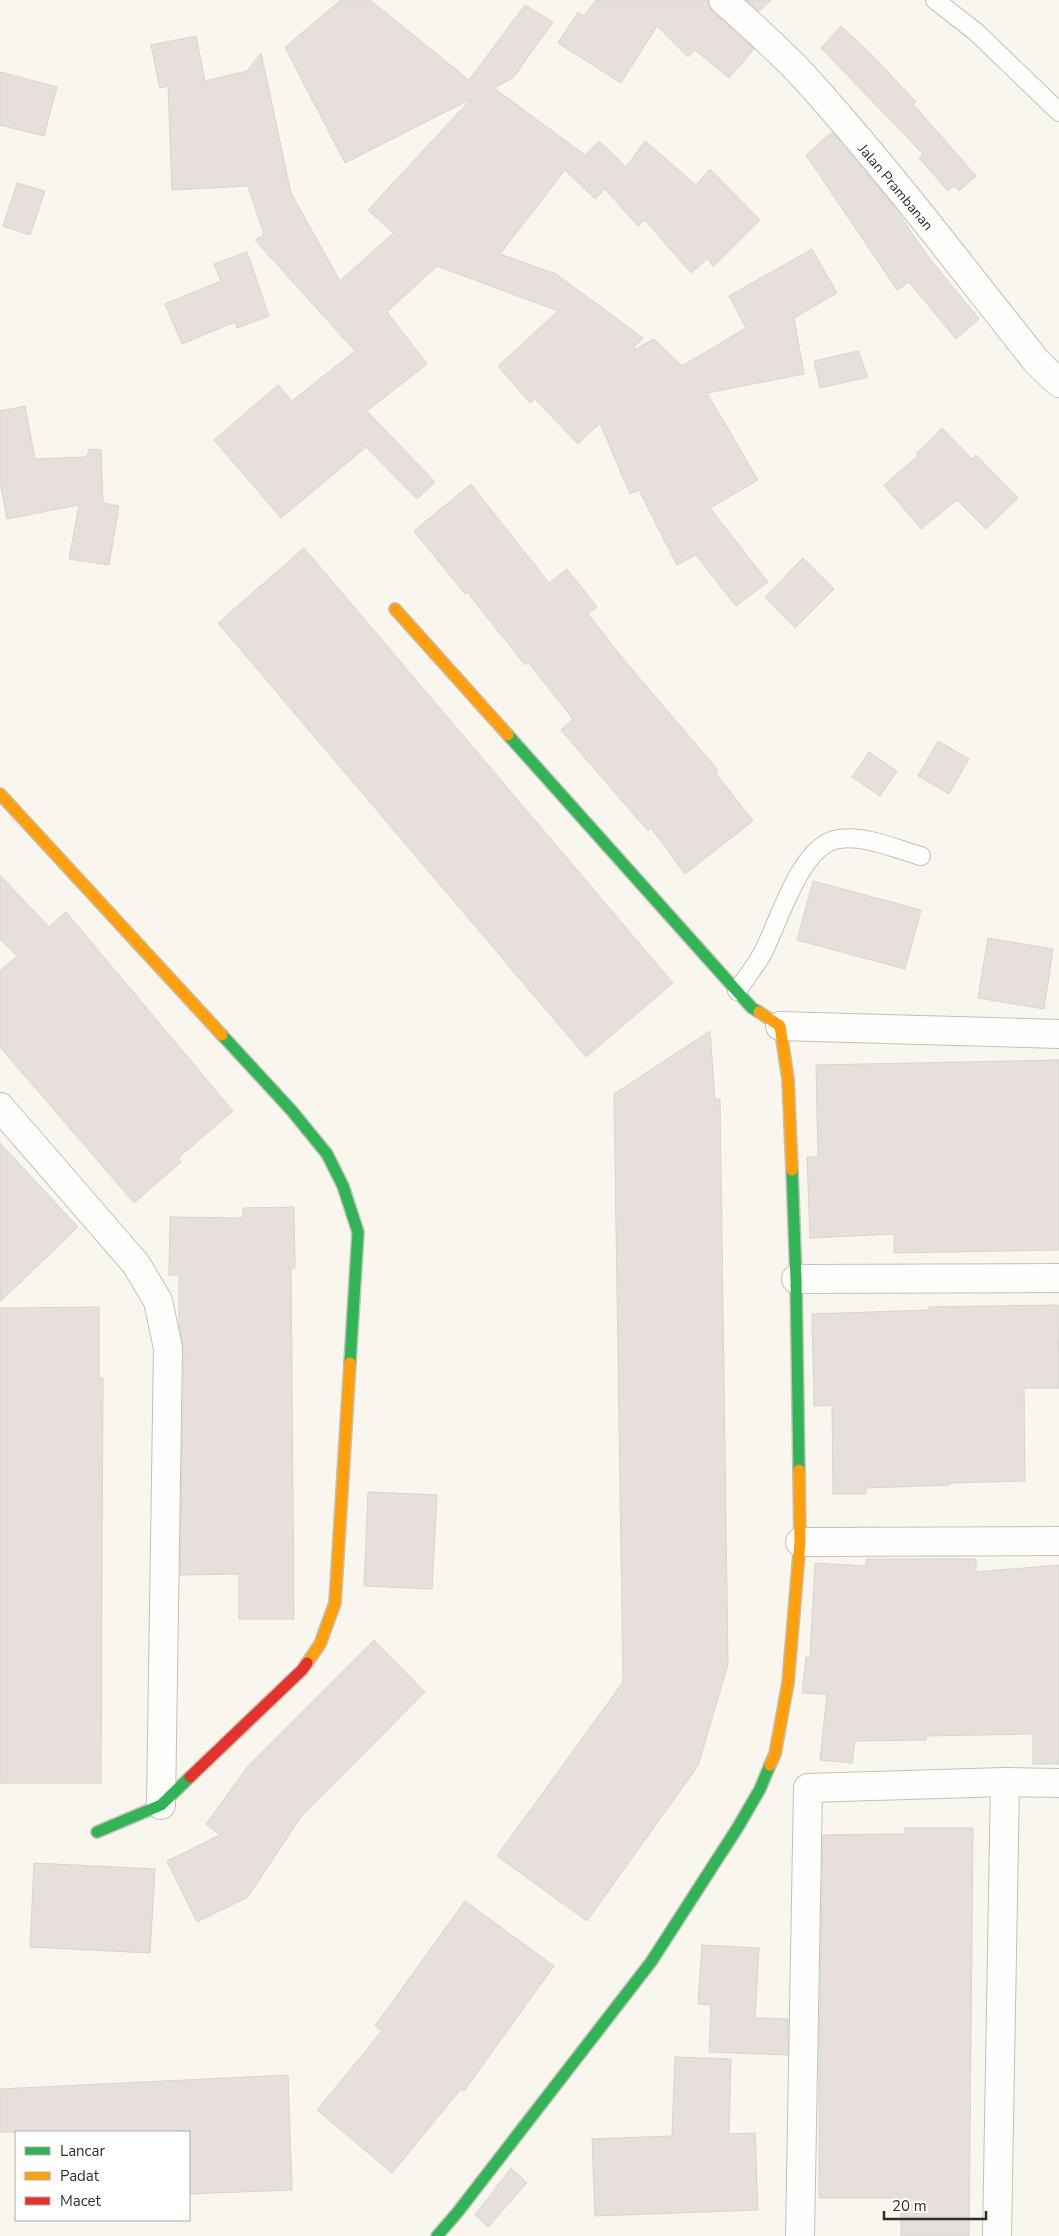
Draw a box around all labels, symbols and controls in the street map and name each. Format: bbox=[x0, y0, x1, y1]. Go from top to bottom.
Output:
street label: Jalan Prambanan bbox=[853, 139, 937, 234]
legend bbox=[15, 2131, 190, 2221]
text: Lancar bbox=[60, 2141, 105, 2161]
text: Padat bbox=[60, 2166, 100, 2186]
scale bar bbox=[884, 2188, 986, 2220]
text: Macet bbox=[60, 2191, 102, 2211]
text: 20 m bbox=[892, 2196, 927, 2216]

